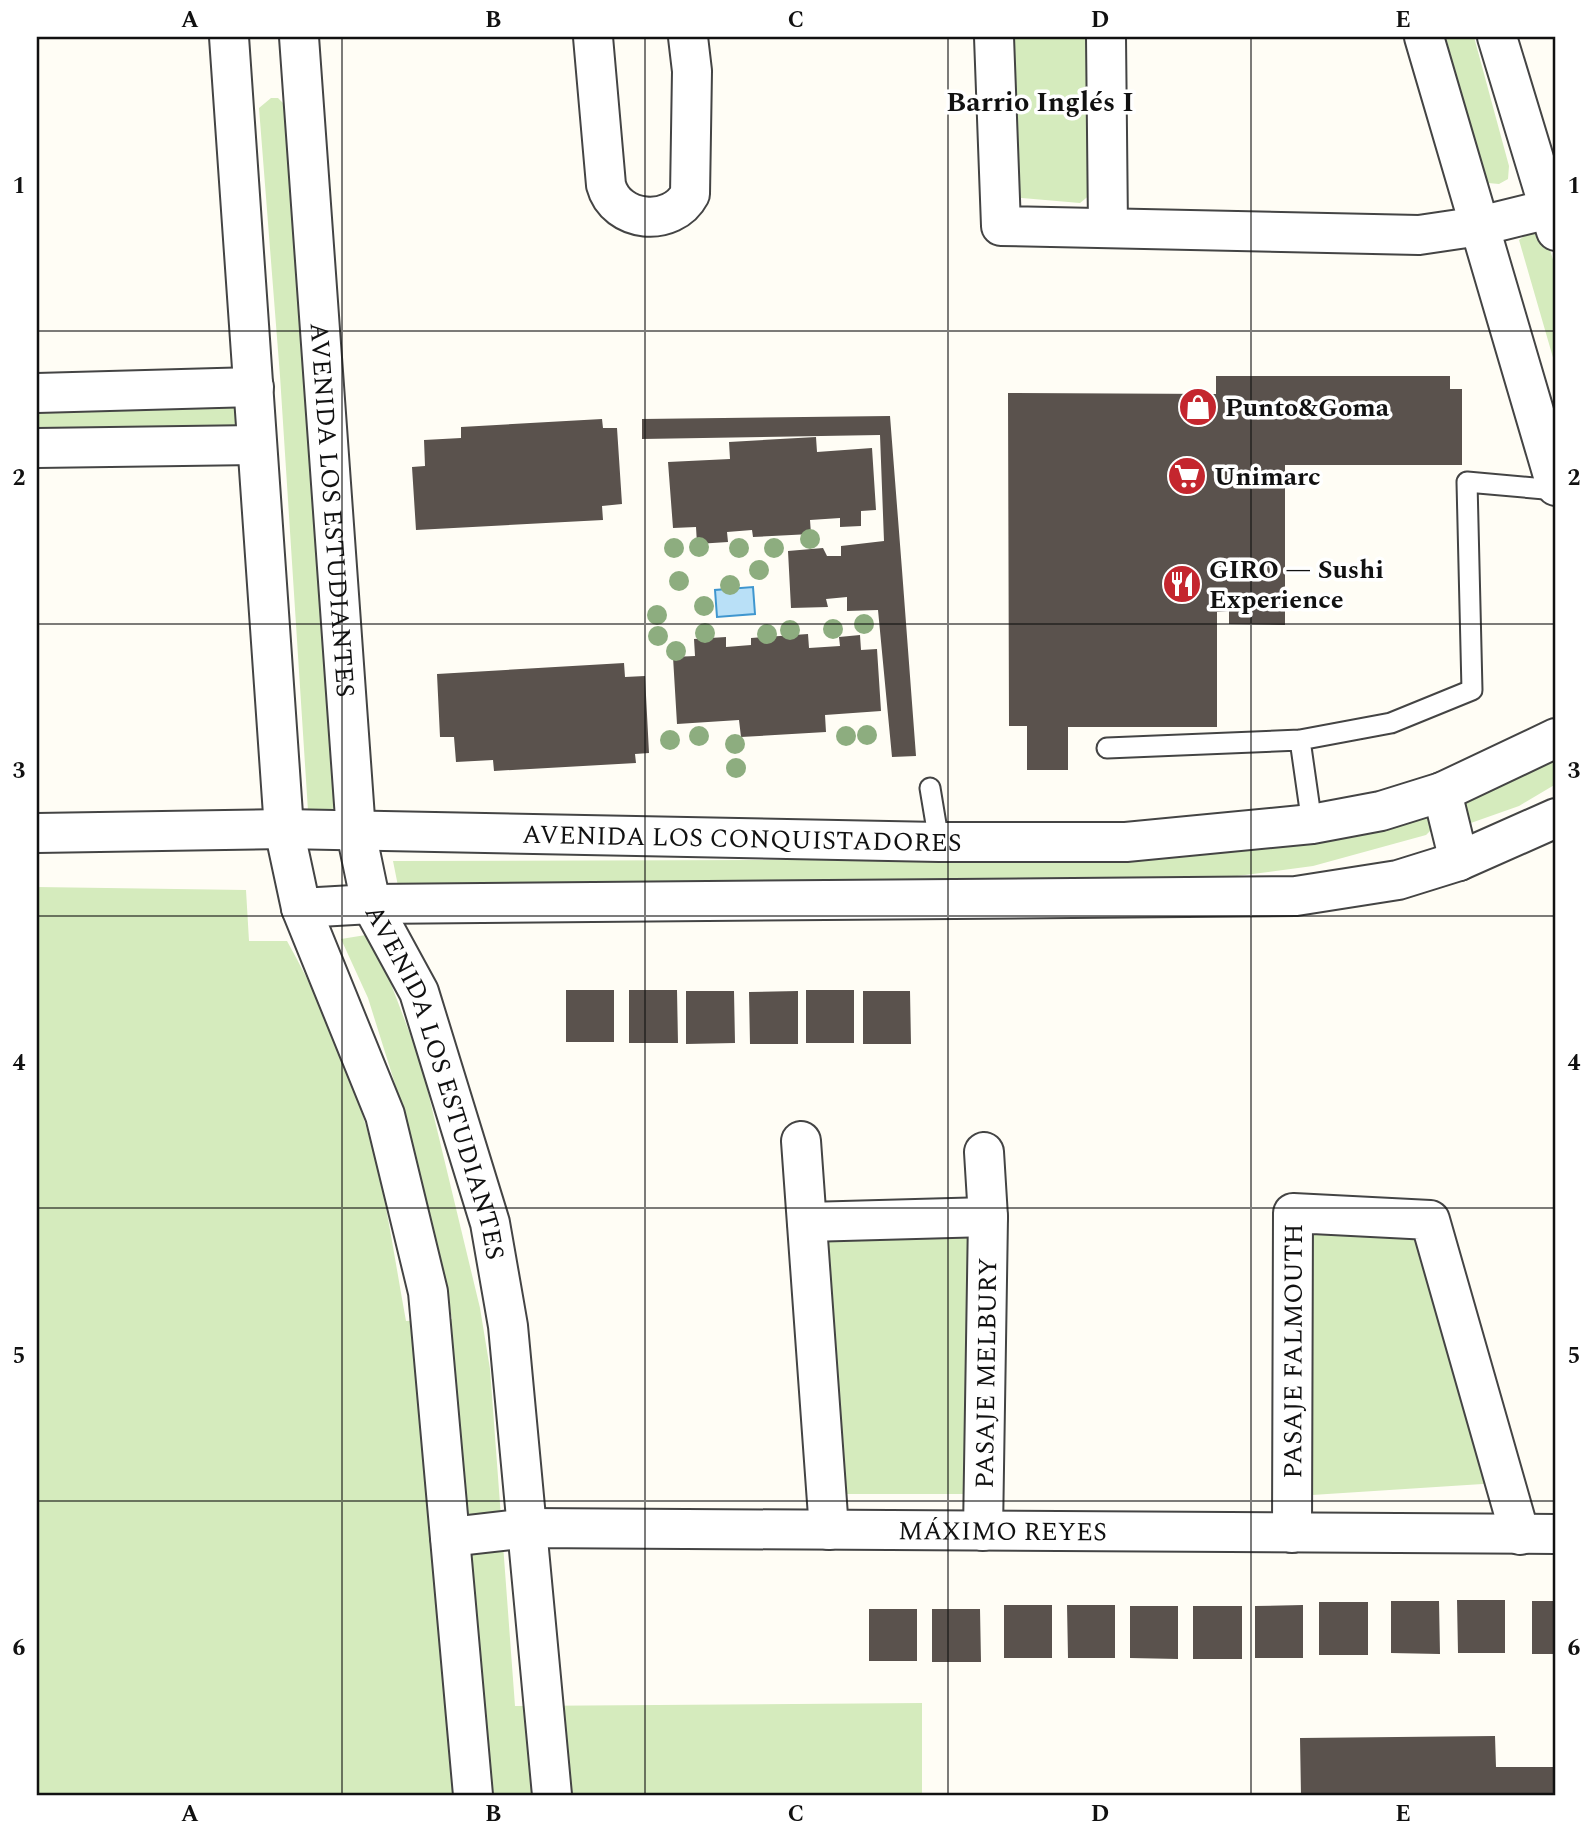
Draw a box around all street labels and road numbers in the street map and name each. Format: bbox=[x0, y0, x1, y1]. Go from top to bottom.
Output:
street label: AVENIDA LOS ESTUDIANTES bbox=[299, 321, 365, 699]
street label: AVENIDA LOS CONQUISTADORES bbox=[522, 815, 962, 863]
street label: AVENIDA LOS ESTUDIANTES bbox=[354, 898, 515, 1263]
street label: PASAJE FALMOUTH bbox=[1273, 1223, 1314, 1479]
street label: PASAJE MELBURY bbox=[965, 1257, 1008, 1489]
street label: MÁXIMO REYES bbox=[898, 1511, 1107, 1552]

